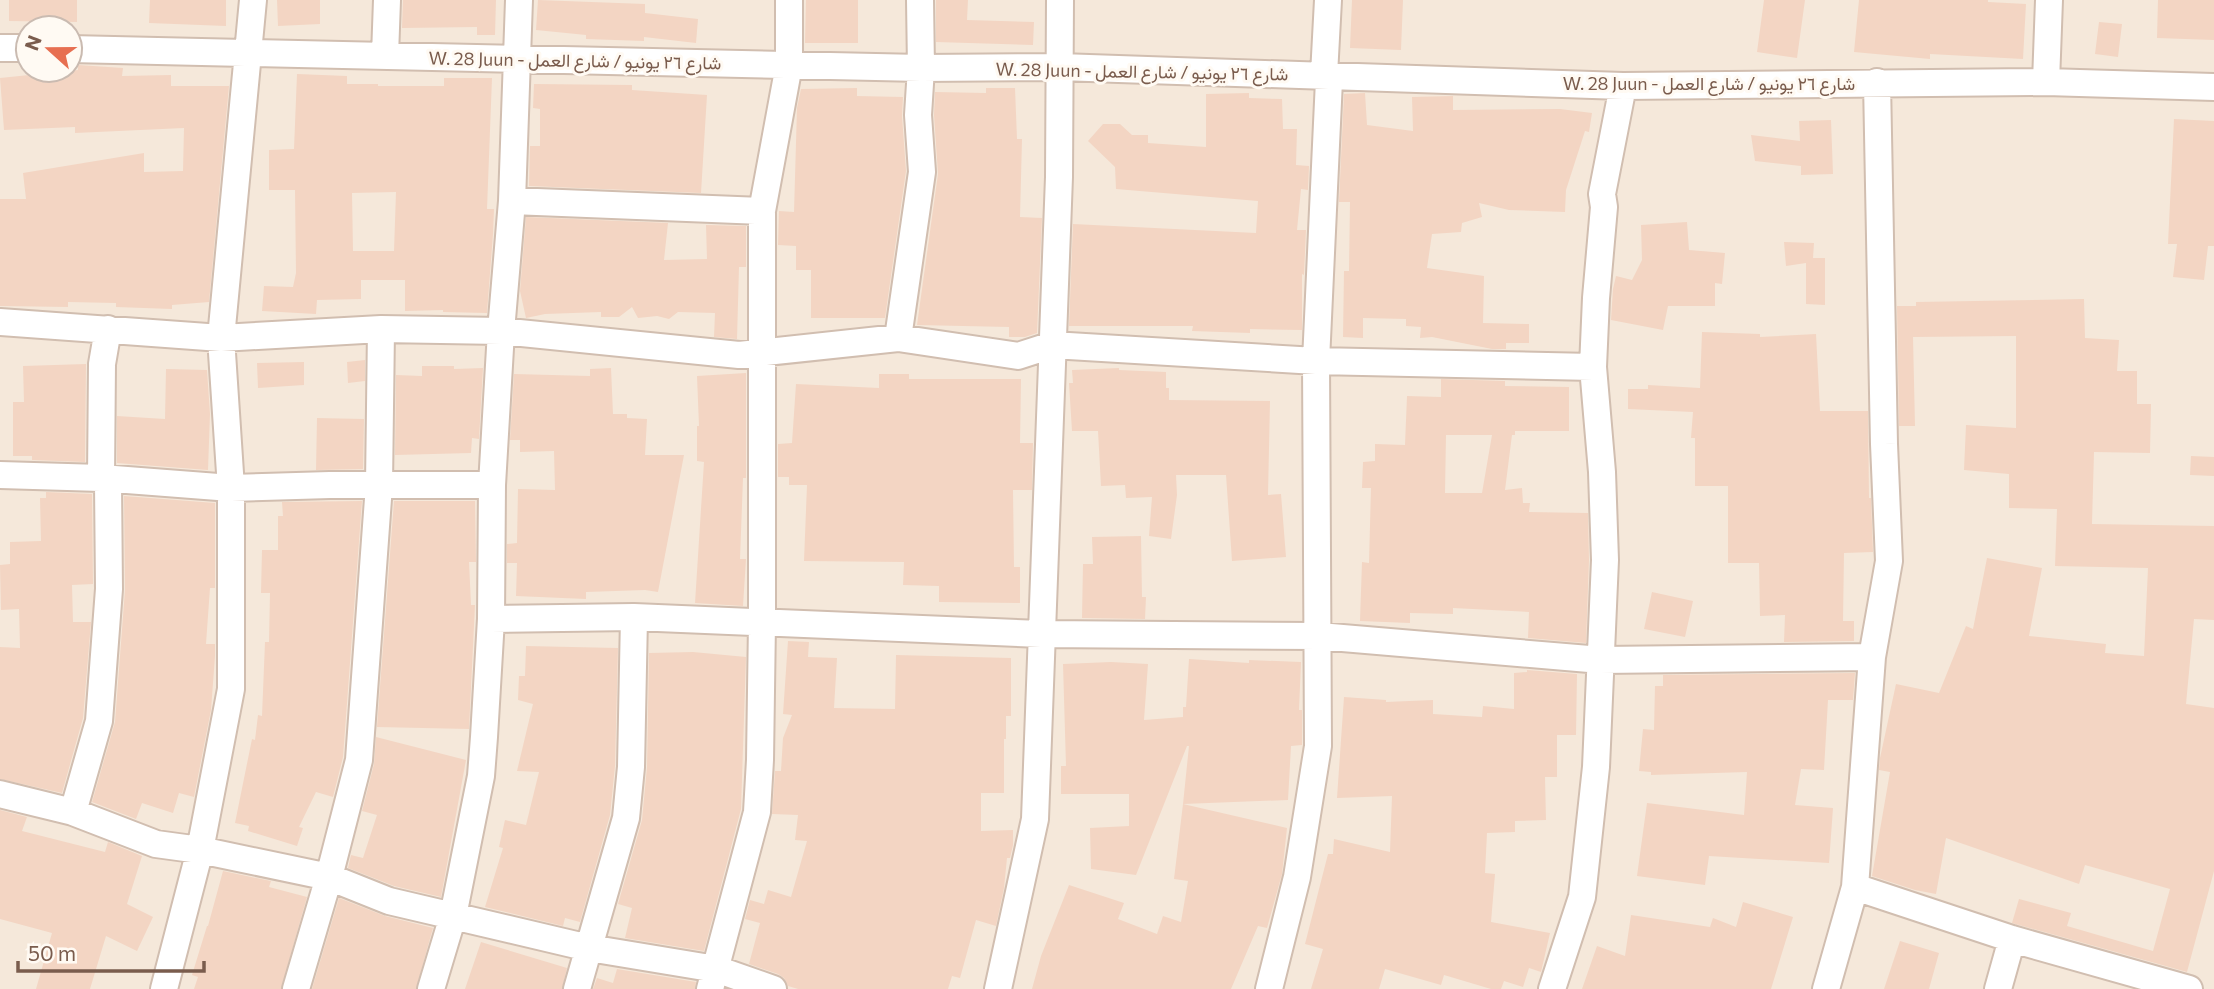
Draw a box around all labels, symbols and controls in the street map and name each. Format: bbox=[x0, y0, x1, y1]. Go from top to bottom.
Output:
north arrow bbox=[14, 14, 84, 84]
text: N bbox=[19, 32, 46, 54]
street label: W. 28 Juun - شارع ٢٦ يونيو / شارع العمل bbox=[428, 46, 721, 76]
street label: W. 28 Juun - شارع ٢٦ يونيو / شارع العمل bbox=[995, 57, 1288, 87]
street label: W. 28 Juun - شارع ٢٦ يونيو / شارع العمل bbox=[1563, 72, 1855, 96]
scale bar bbox=[18, 930, 203, 974]
text: 50 m bbox=[28, 940, 76, 965]

